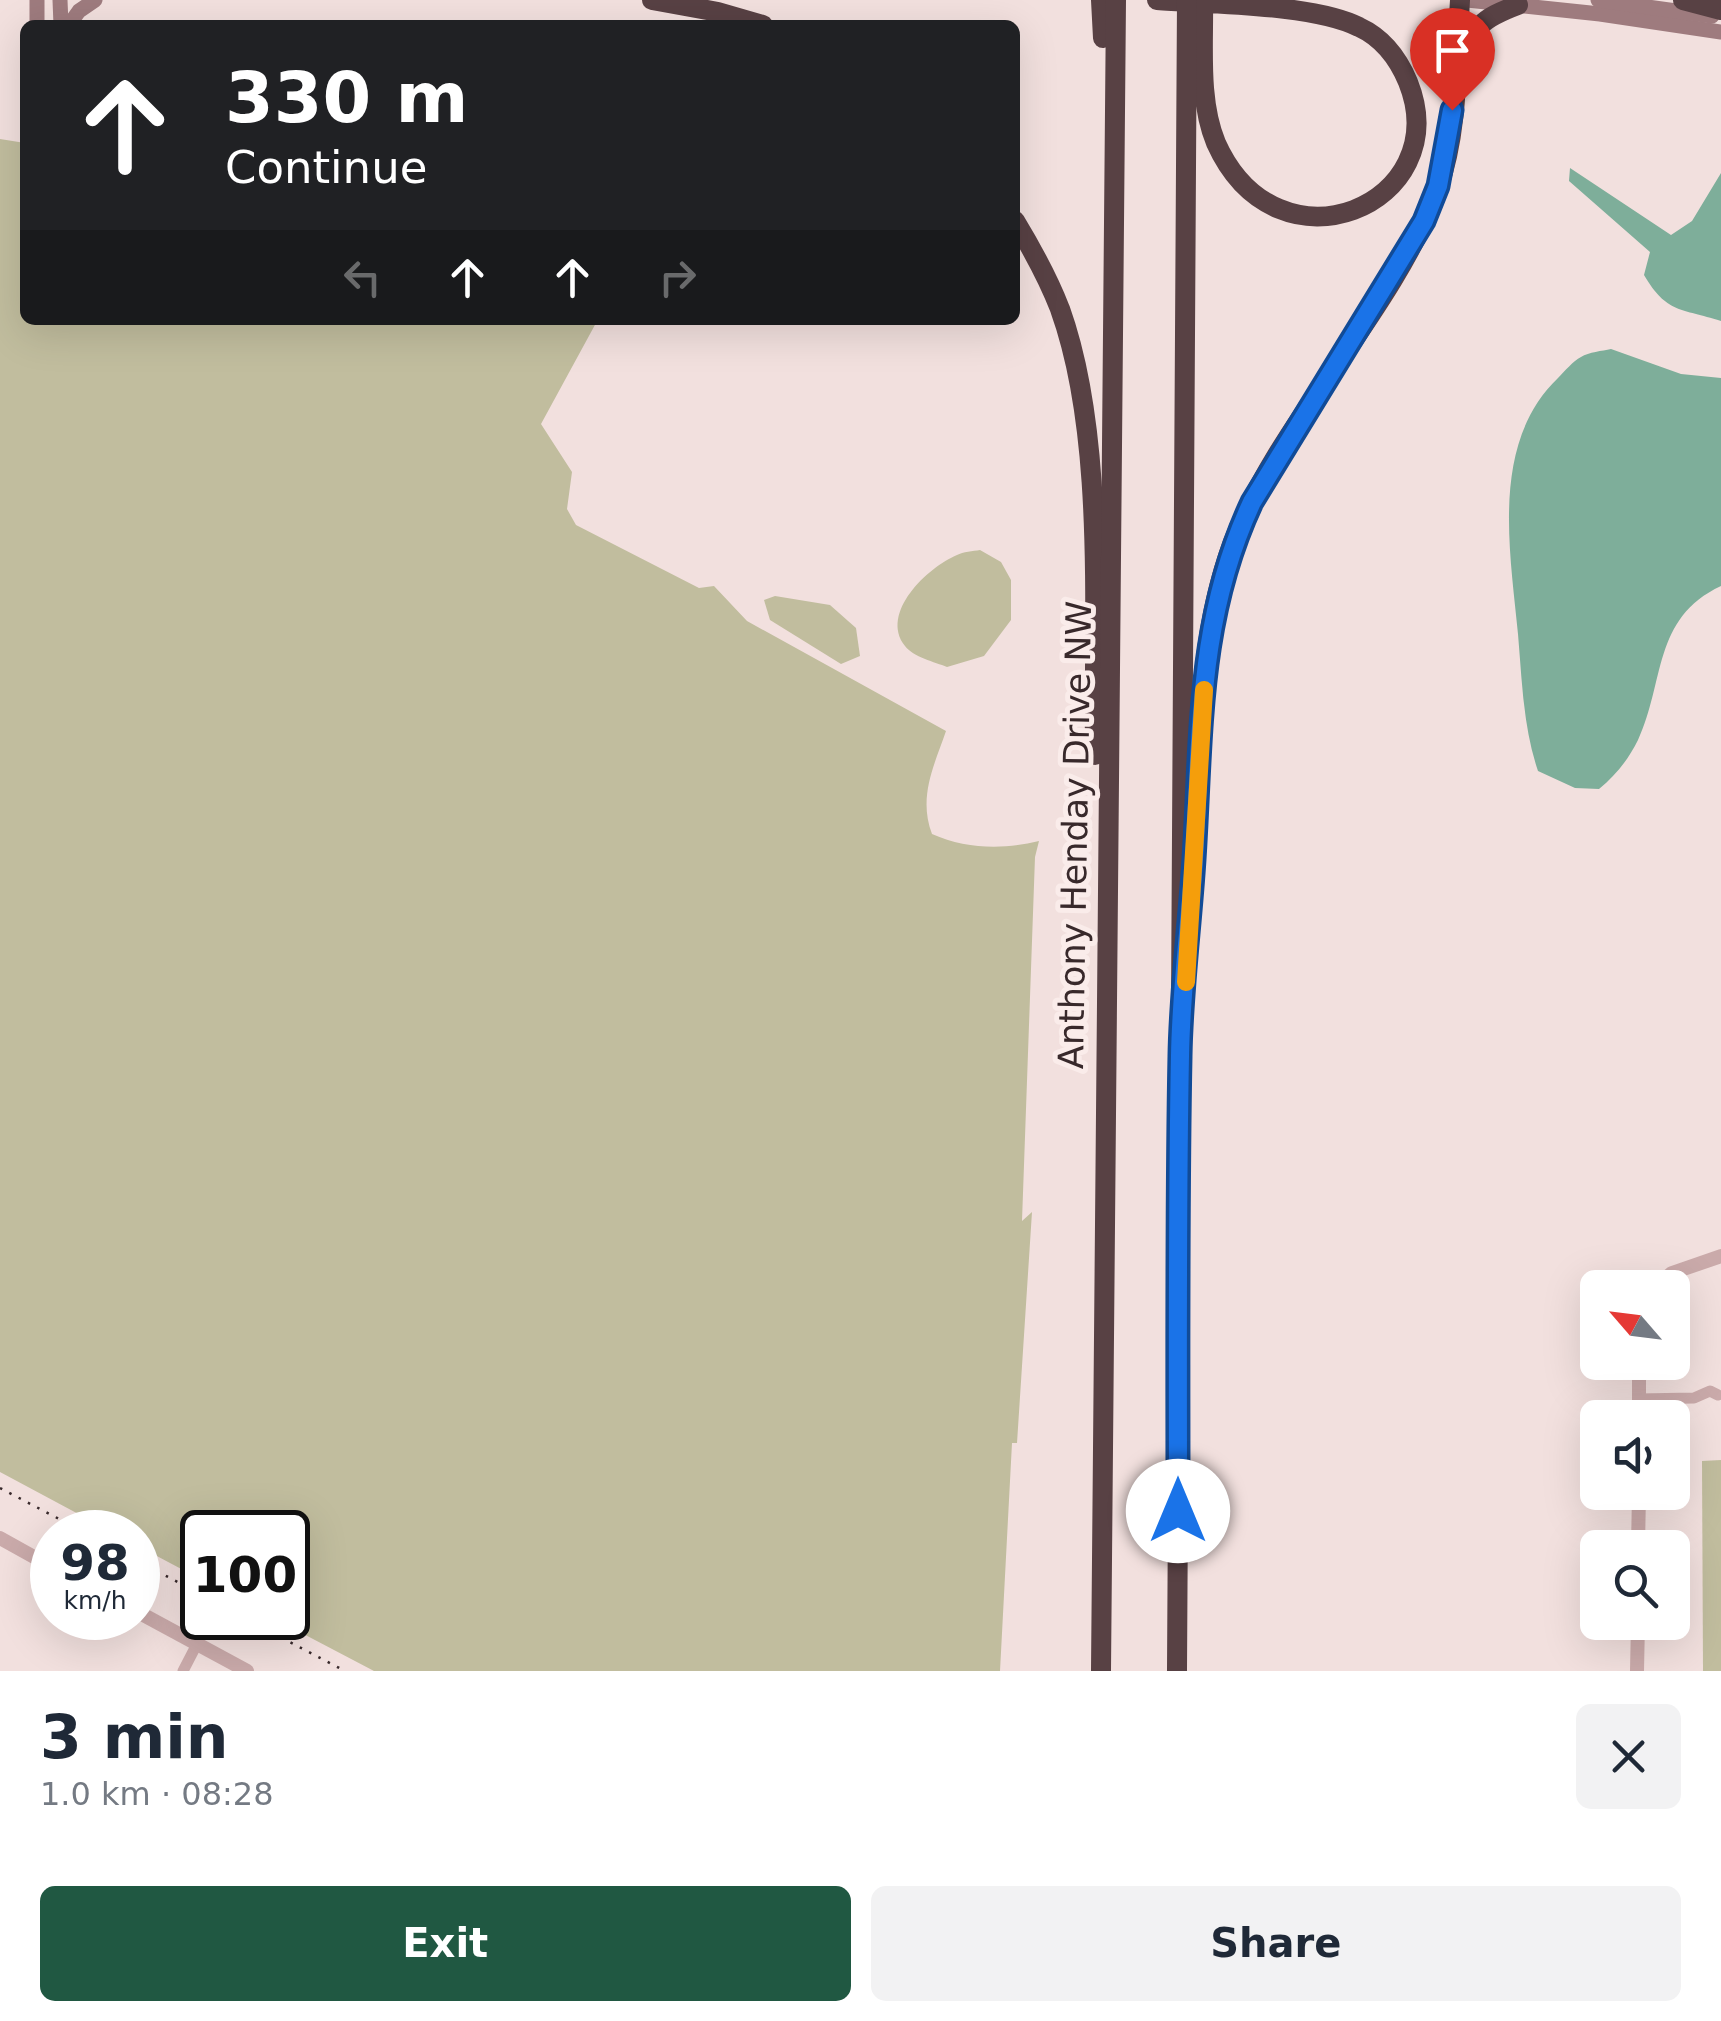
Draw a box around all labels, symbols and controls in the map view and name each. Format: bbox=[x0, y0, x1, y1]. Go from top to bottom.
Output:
pin bbox=[1410, 8, 1495, 111]
icon: arrive bbox=[1425, 23, 1480, 78]
text: 330 m bbox=[225, 57, 468, 139]
icon: ahead bbox=[60, 60, 190, 190]
text: Continue bbox=[225, 141, 427, 194]
icon: left bbox=[335, 250, 390, 305]
icon: ahead bbox=[440, 250, 495, 305]
icon: ahead bbox=[545, 250, 600, 305]
icon: right bbox=[650, 250, 705, 305]
street label: Anthony Henday Drive NW bbox=[1051, 601, 1099, 1069]
north arrow bbox=[1580, 1270, 1690, 1380]
map controls bbox=[1580, 1270, 1690, 1640]
button: sound bbox=[1580, 1400, 1690, 1510]
position arrow bbox=[1126, 1459, 1230, 1563]
speed limit sign: 100 bbox=[180, 1510, 310, 1640]
button: search bbox=[1580, 1530, 1690, 1640]
text: 98 bbox=[60, 1534, 130, 1592]
text: km/h bbox=[63, 1586, 127, 1615]
text: 3 min bbox=[40, 1702, 228, 1772]
button: close bbox=[1576, 1704, 1681, 1809]
text: 1.0 km · 08:28 bbox=[40, 1775, 274, 1813]
button: Exit bbox=[40, 1886, 851, 2001]
button: Share bbox=[871, 1886, 1681, 2001]

